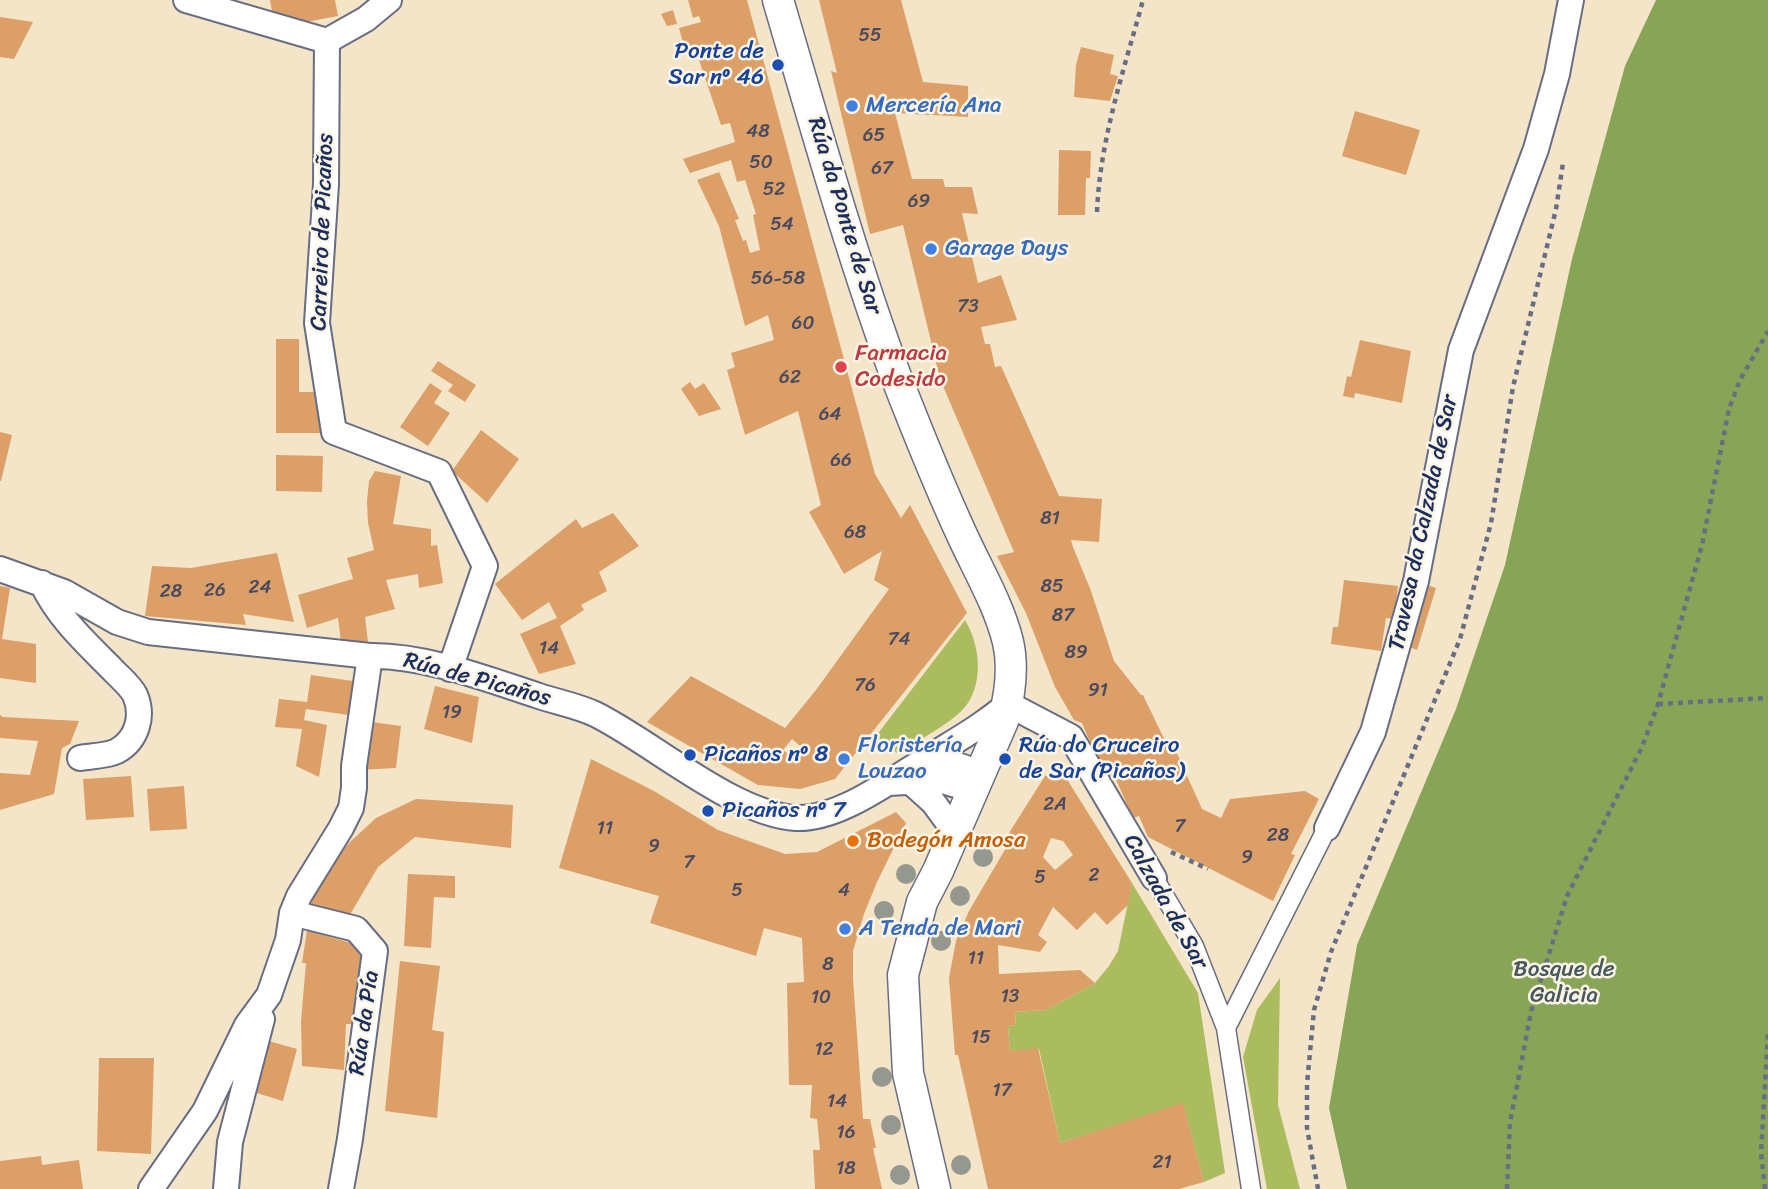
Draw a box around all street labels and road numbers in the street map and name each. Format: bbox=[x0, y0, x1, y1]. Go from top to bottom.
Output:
street label: Rúa da Ponte de Sar bbox=[801, 114, 887, 318]
street label: Carreiro de Picaños bbox=[306, 133, 340, 331]
street label: Travesa da Calzada de Sar bbox=[1383, 393, 1465, 653]
street label: Rúa de Picaños bbox=[400, 647, 554, 713]
street label: Calzada de Sar bbox=[1117, 830, 1213, 974]
street label: Rúa da Pía bbox=[344, 969, 386, 1077]

